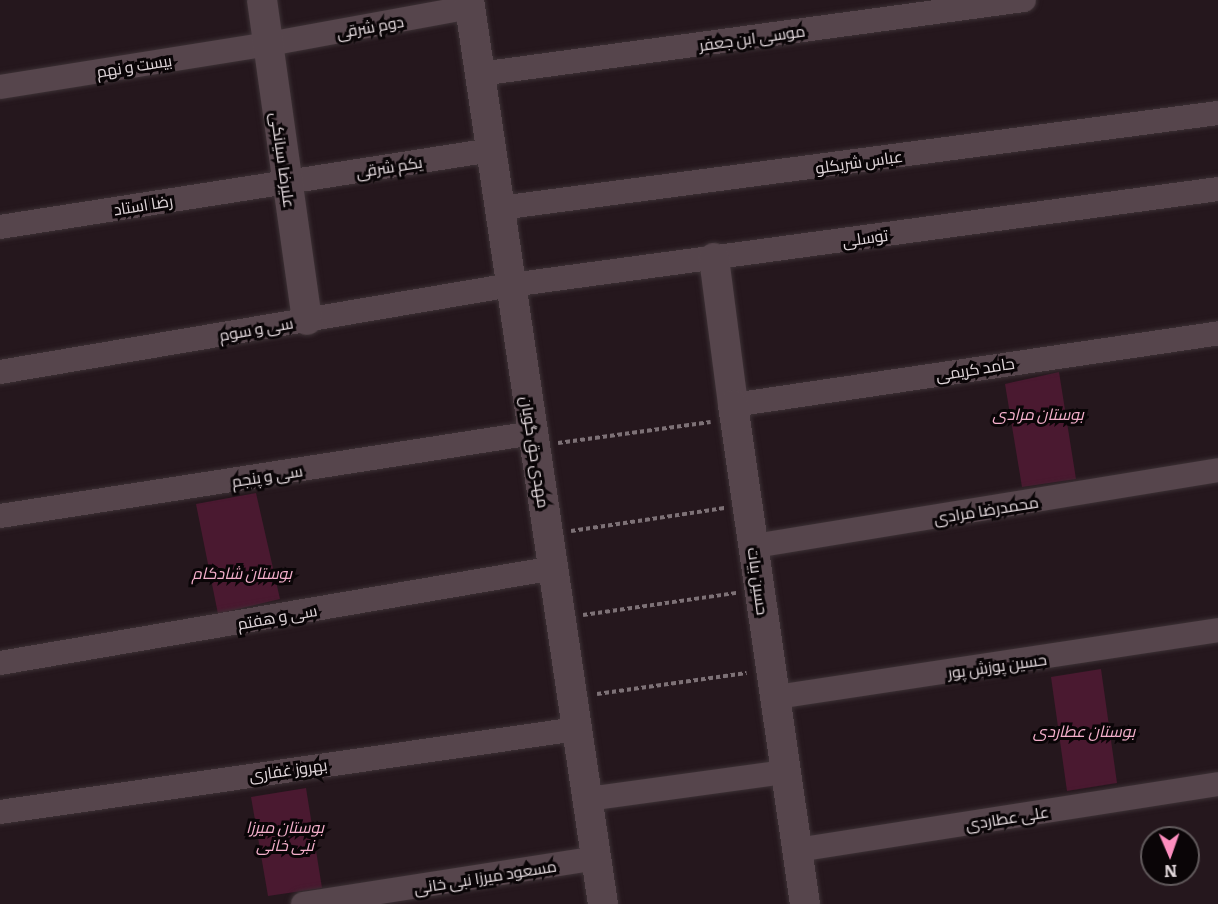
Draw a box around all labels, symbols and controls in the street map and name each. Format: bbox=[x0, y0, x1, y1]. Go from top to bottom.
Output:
street label: دوم شرقی bbox=[335, 11, 405, 41]
street label: موسی ابن جعفر bbox=[698, 20, 806, 54]
street label: بیست و نهم bbox=[95, 50, 173, 80]
street label: علیرضا سیانکی bbox=[268, 111, 300, 209]
street label: عباس شریکلو bbox=[814, 145, 904, 177]
street label: یکم شرقی bbox=[354, 151, 424, 181]
street label: رضا استاد bbox=[112, 190, 174, 218]
street label: توسلی bbox=[841, 224, 889, 250]
street label: سی و سوم bbox=[217, 312, 295, 344]
street label: حامد کریمی bbox=[934, 352, 1016, 384]
street label: مهدی حق گویان bbox=[518, 395, 554, 509]
park label: بوستان مرادی bbox=[992, 403, 1084, 423]
street label: سی و پنجم bbox=[230, 460, 304, 490]
street label: محمدرضا مرادی bbox=[932, 491, 1040, 527]
street label: حسین بیات bbox=[745, 546, 773, 616]
park label: بوستان شادکام bbox=[192, 562, 292, 582]
street label: سی و هفتم bbox=[236, 600, 318, 632]
street label: حسین پوزش پور bbox=[946, 649, 1048, 681]
park label: بوستان عطاردی bbox=[1033, 720, 1135, 740]
street label: بهروز غفاری bbox=[248, 754, 328, 784]
street label: علی عطاردی bbox=[964, 801, 1050, 833]
park label: بوستان میرزا نبی خانی bbox=[246, 816, 324, 854]
north arrow bbox=[1140, 826, 1200, 886]
street label: مسعود میرزا نبی خانی bbox=[412, 855, 558, 897]
text: N bbox=[1163, 860, 1178, 884]

